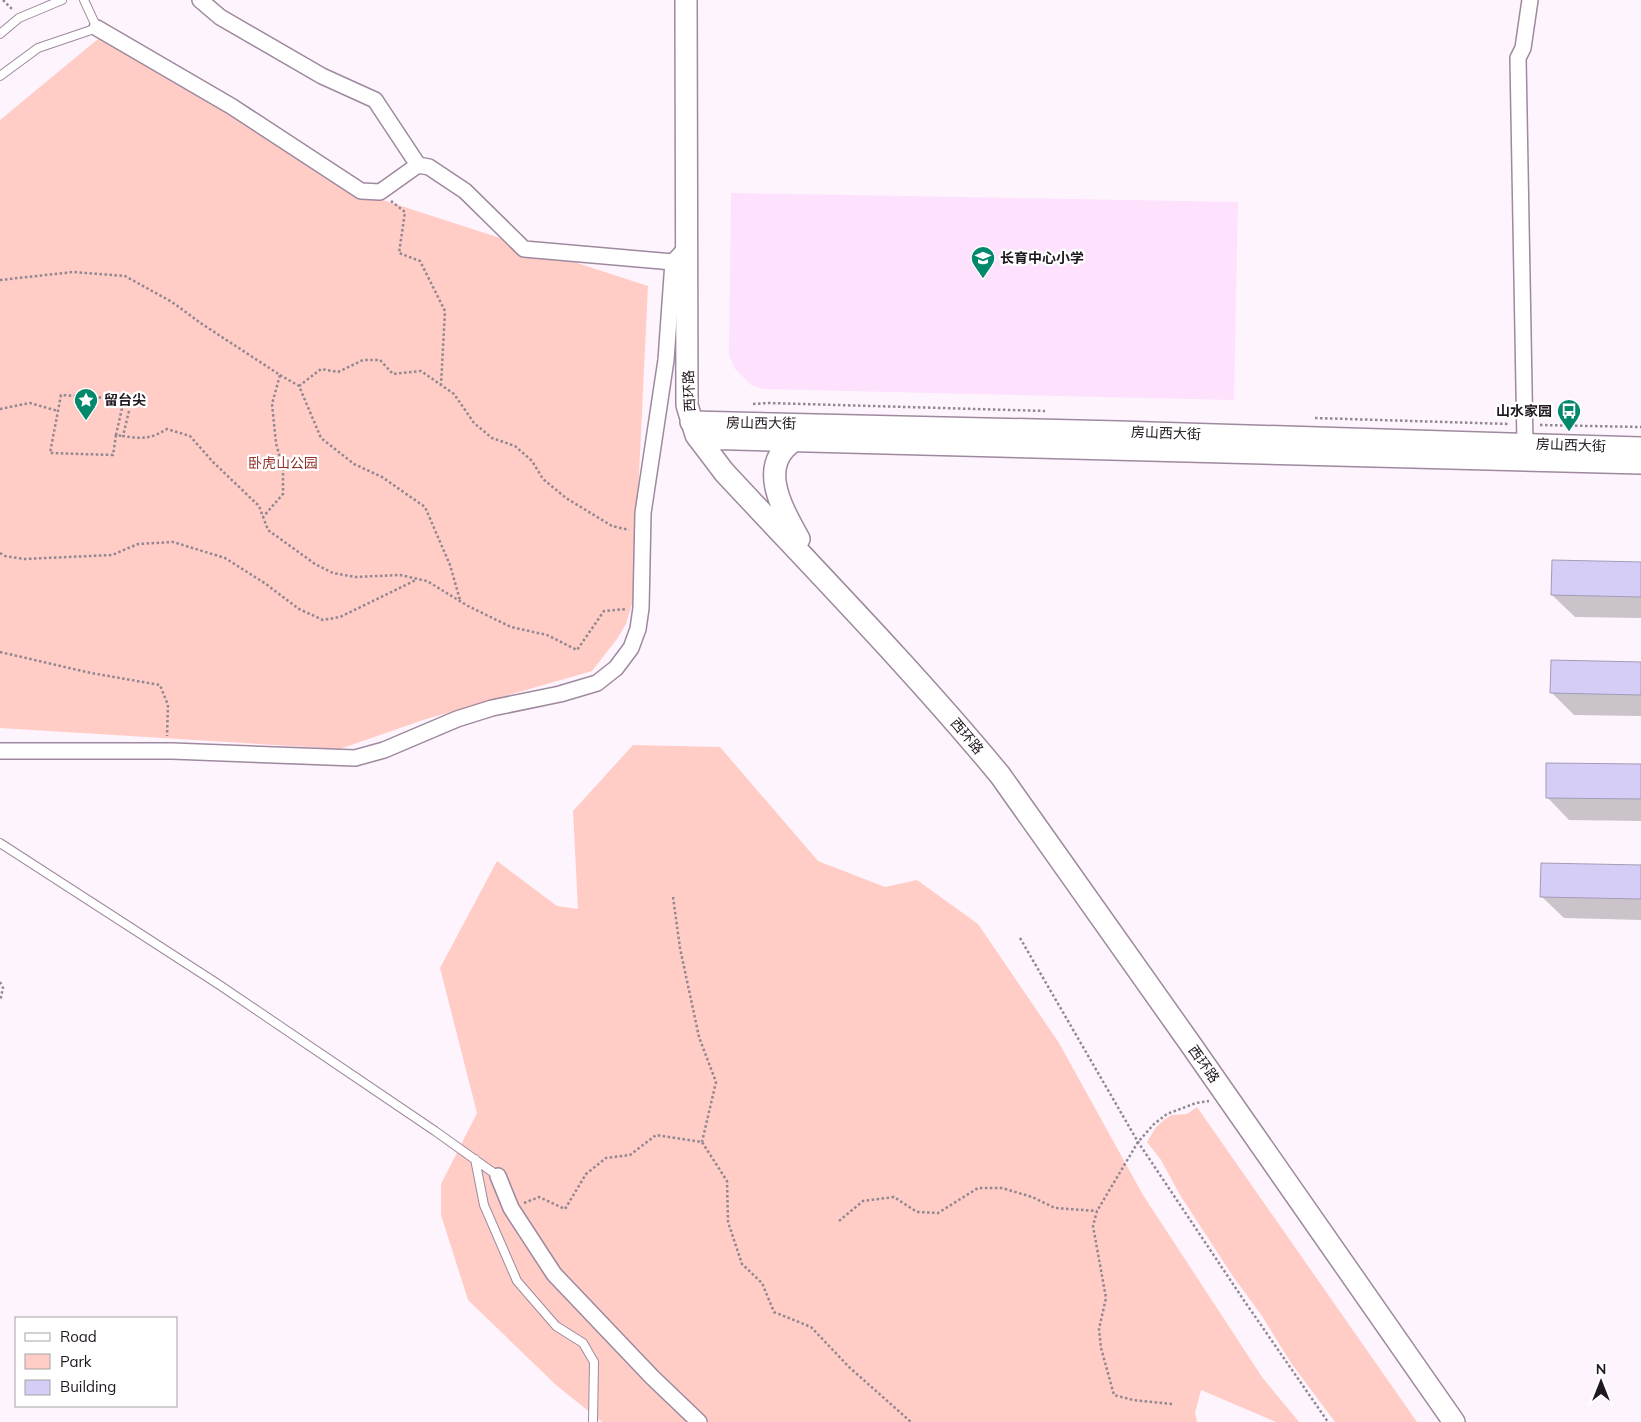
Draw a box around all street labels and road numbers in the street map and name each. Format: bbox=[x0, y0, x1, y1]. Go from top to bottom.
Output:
street label: 西环路 bbox=[679, 370, 699, 412]
street label: 房山西大街 bbox=[726, 413, 796, 433]
street label: 房山西大街 bbox=[1131, 423, 1201, 443]
street label: 房山西大街 bbox=[1536, 435, 1606, 455]
street label: 西环路 bbox=[947, 714, 987, 758]
street label: 西环路 bbox=[1185, 1042, 1223, 1086]

